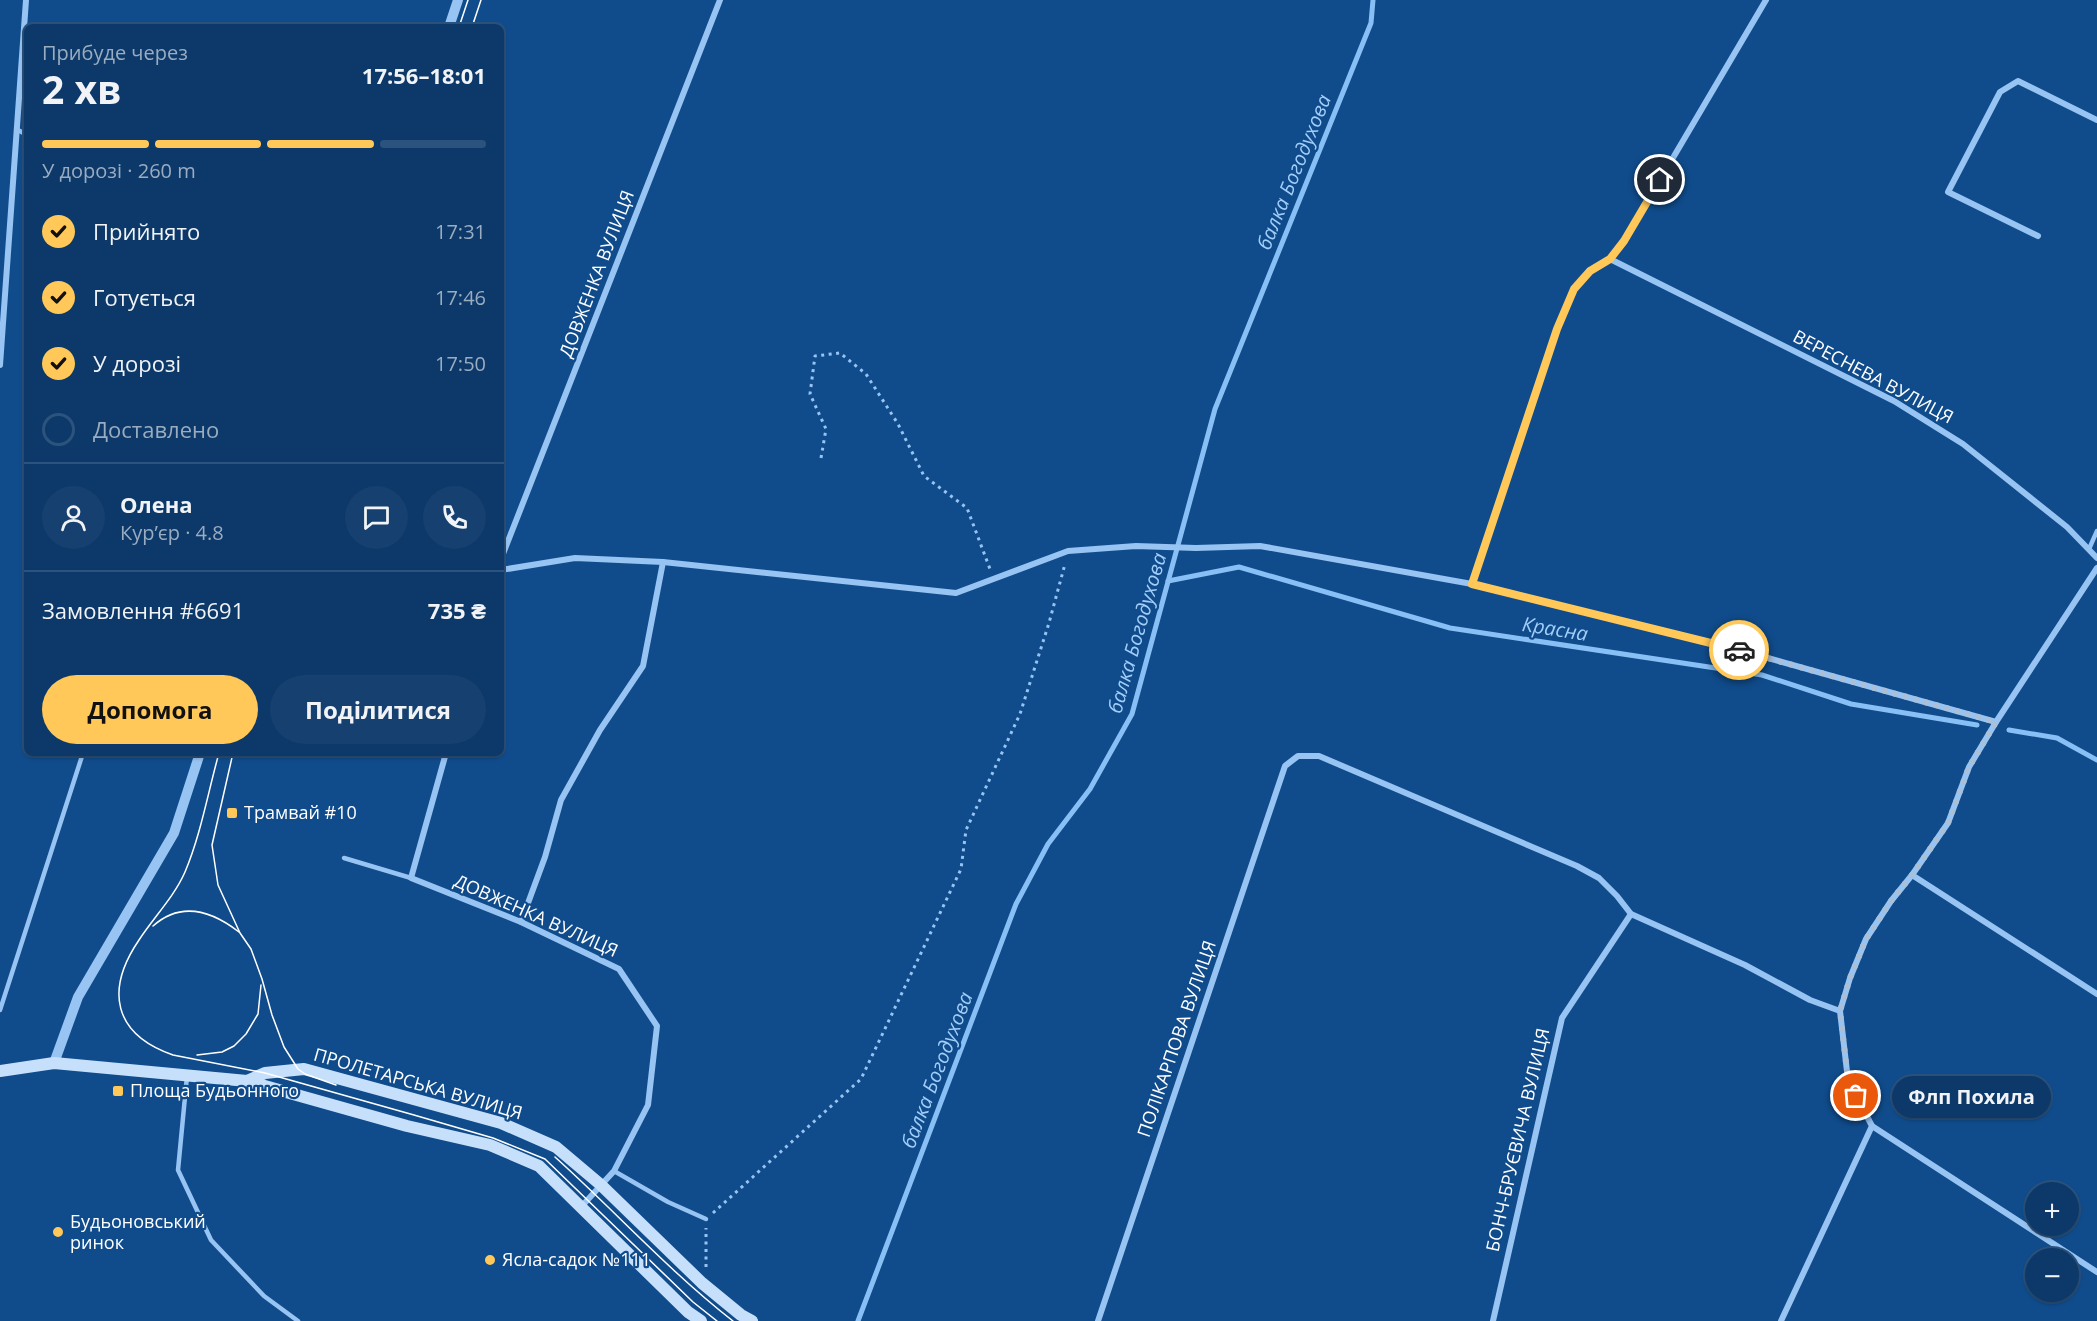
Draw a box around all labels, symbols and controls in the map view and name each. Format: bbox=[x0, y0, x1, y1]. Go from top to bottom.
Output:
text: Прибуде через bbox=[42, 39, 188, 66]
text: 17:56–18:01 bbox=[362, 60, 486, 90]
text: 2 хв bbox=[42, 62, 122, 115]
water label: балка Богодухова bbox=[1250, 90, 1337, 254]
pin bbox=[1634, 154, 1685, 205]
text: У дорозі · 260 m bbox=[42, 157, 196, 184]
icon: home bbox=[1643, 163, 1676, 196]
street label: ДОВЖЕНКА ВУЛИЦЯ bbox=[553, 187, 639, 361]
icon: check bbox=[42, 215, 75, 248]
text: Прийнято bbox=[93, 216, 200, 246]
text: 17:31 bbox=[435, 218, 486, 245]
icon: check bbox=[42, 281, 75, 314]
text: Готується bbox=[93, 282, 196, 312]
text: 17:46 bbox=[435, 284, 486, 311]
street label: ВЕРЕСНЕВА ВУЛИЦЯ bbox=[1789, 324, 1958, 429]
icon: check bbox=[42, 347, 75, 380]
text: У дорозі bbox=[93, 348, 181, 378]
text: 17:50 bbox=[435, 350, 486, 377]
text: Доставлено bbox=[93, 414, 219, 444]
button: person bbox=[42, 486, 105, 549]
button: chat bbox=[345, 486, 408, 549]
button: phone bbox=[423, 486, 486, 549]
text: Олена bbox=[120, 489, 193, 519]
text: Кур’єр · 4.8 bbox=[120, 519, 224, 546]
water label: балка Богодухова bbox=[1101, 550, 1172, 716]
text: Замовлення #6691 bbox=[42, 595, 244, 625]
text: 735 ₴ bbox=[428, 595, 486, 625]
water label: Красна bbox=[1520, 610, 1590, 647]
courier bbox=[1709, 620, 1769, 680]
icon: car bbox=[1723, 634, 1756, 667]
button: Допомога bbox=[42, 675, 258, 744]
button: Поділитися bbox=[270, 675, 486, 744]
place label: Трамвай #10 bbox=[244, 800, 357, 824]
marker: Трамвай #10 bbox=[225, 806, 239, 820]
street label: ДОВЖЕНКА ВУЛИЦЯ bbox=[451, 868, 622, 962]
street label: ПОЛІКАРПОВА ВУЛИЦЯ bbox=[1131, 937, 1221, 1140]
water label: балка Богодухова bbox=[894, 988, 979, 1152]
street label: БОНЧ-БРУЄВИЧА ВУЛИЦЯ bbox=[1480, 1026, 1554, 1254]
street label: ПРОЛЕТАРСЬКА ВУЛИЦЯ bbox=[311, 1042, 526, 1124]
pin bbox=[1830, 1070, 1881, 1121]
callout: Флп Похила bbox=[1892, 1075, 2051, 1117]
place label: Площа Будьонного bbox=[130, 1078, 299, 1102]
icon: bag bbox=[1839, 1079, 1872, 1112]
text: Флп Похила bbox=[1908, 1083, 2035, 1110]
marker: Площа Будьонного bbox=[111, 1084, 125, 1098]
map controls bbox=[2025, 1182, 2079, 1302]
button: + bbox=[2025, 1182, 2079, 1236]
place label: Будьоновський ринок bbox=[70, 1209, 206, 1254]
marker: Будьоновський ринок bbox=[51, 1225, 65, 1239]
place label: Ясла-садок №111 bbox=[502, 1247, 651, 1271]
button: − bbox=[2025, 1248, 2079, 1302]
marker: Ясла-садок №111 bbox=[483, 1253, 497, 1267]

